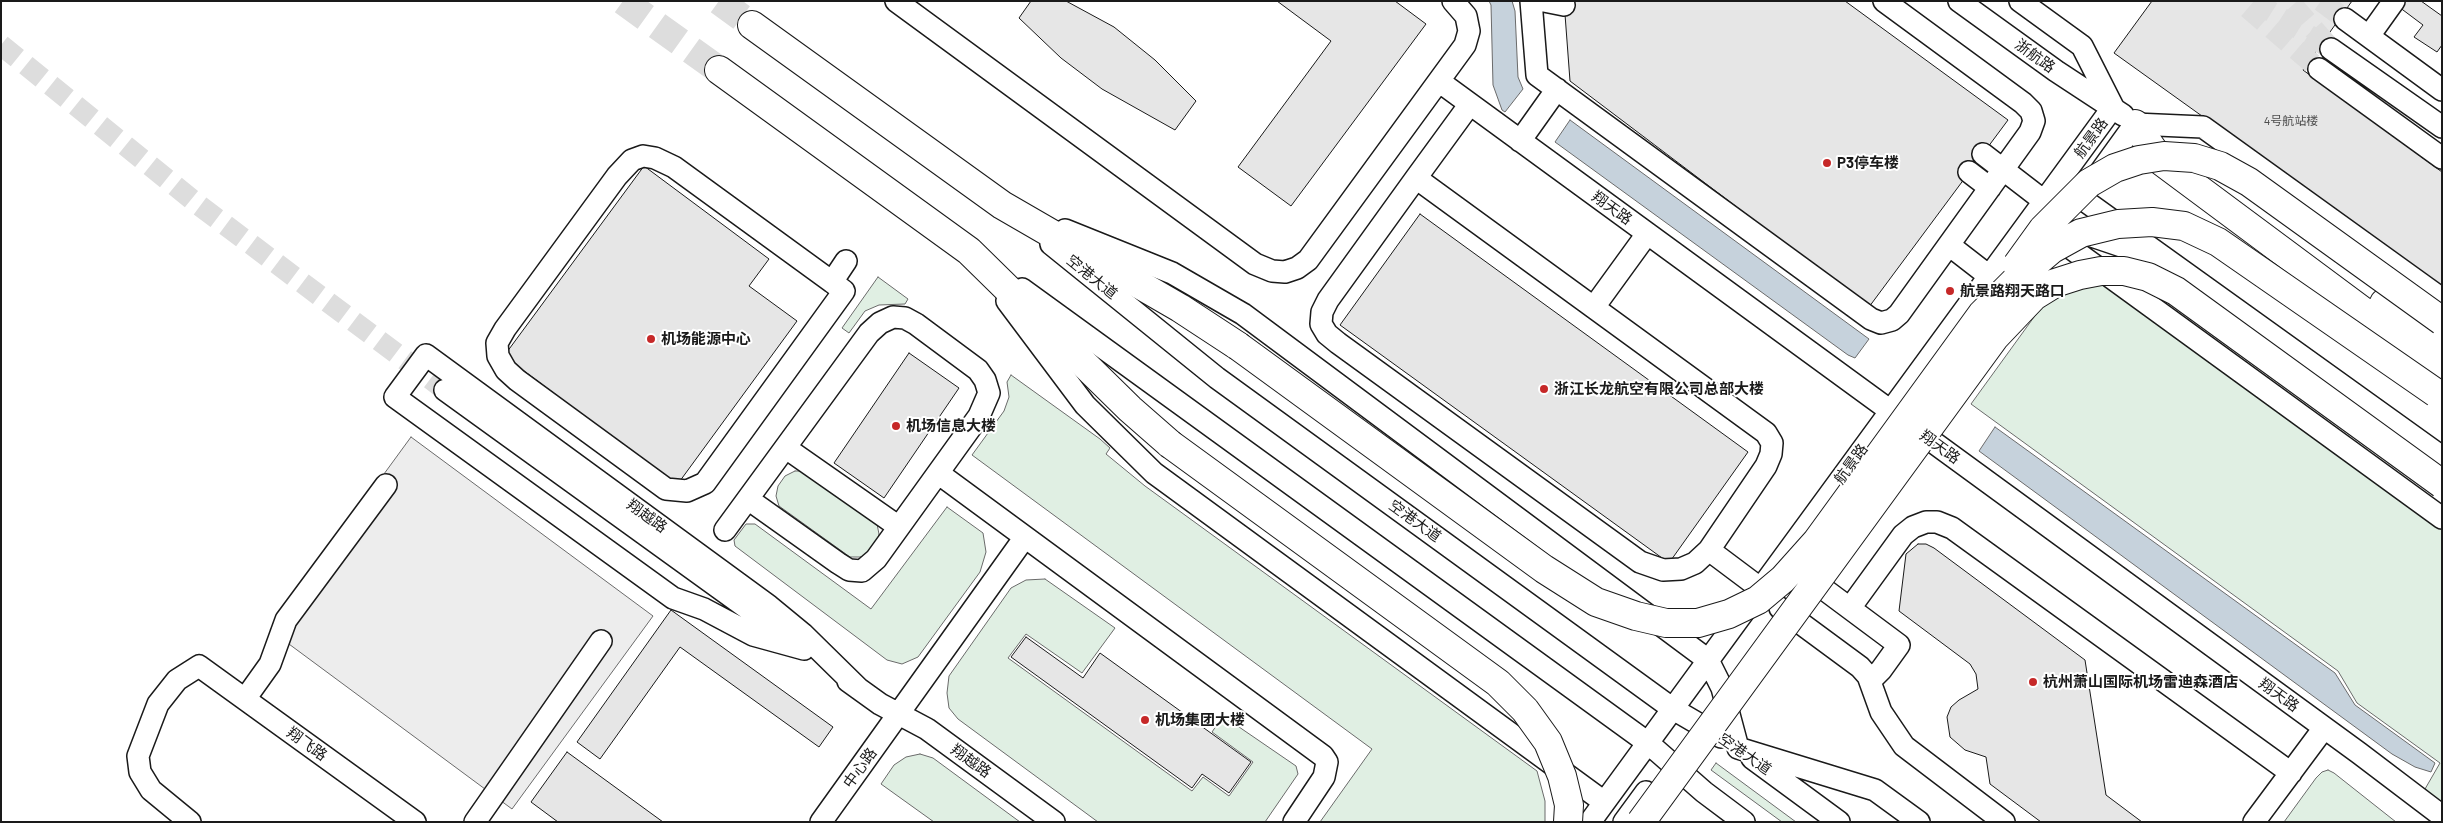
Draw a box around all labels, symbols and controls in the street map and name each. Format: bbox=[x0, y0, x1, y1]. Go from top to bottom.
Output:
street label: 浙航路 bbox=[2012, 35, 2058, 77]
house number: 4号航站楼 bbox=[2264, 114, 2318, 128]
street label: 航景路 bbox=[2070, 115, 2112, 161]
place label: P3停车楼 bbox=[1837, 154, 1899, 172]
marker: P3停车楼 bbox=[1821, 157, 1833, 169]
street label: 翔天路 bbox=[1589, 187, 1635, 229]
street label: 空港大道 bbox=[1063, 251, 1121, 303]
place label: 航景路翔天路口 bbox=[1960, 282, 2065, 300]
marker: 航景路翔天路口 bbox=[1944, 285, 1956, 297]
place label: 机场能源中心 bbox=[661, 330, 751, 348]
marker: 机场能源中心 bbox=[645, 333, 657, 345]
place label: 浙江长龙航空有限公司总部大楼 bbox=[1554, 380, 1764, 398]
marker: 浙江长龙航空有限公司总部大楼 bbox=[1538, 383, 1550, 395]
place label: 机场信息大楼 bbox=[906, 417, 996, 435]
marker: 机场信息大楼 bbox=[890, 420, 902, 432]
street label: 翔天路 bbox=[1917, 426, 1963, 468]
street label: 航景路 bbox=[1830, 441, 1872, 487]
street label: 翔越路 bbox=[624, 495, 670, 537]
street label: 空港大道 bbox=[1385, 496, 1445, 546]
place label: 杭州萧山国际机场雷迪森酒店 bbox=[2043, 673, 2238, 691]
street label: 翔天路 bbox=[2256, 674, 2302, 716]
marker: 杭州萧山国际机场雷迪森酒店 bbox=[2027, 676, 2039, 688]
place label: 机场集团大楼 bbox=[1155, 711, 1245, 729]
marker: 机场集团大楼 bbox=[1139, 714, 1151, 726]
street label: 翔飞路 bbox=[284, 723, 330, 765]
street label: 空港大道 bbox=[1715, 729, 1775, 779]
street label: 翔越路 bbox=[948, 740, 994, 782]
street label: 中心路 bbox=[839, 745, 881, 791]

